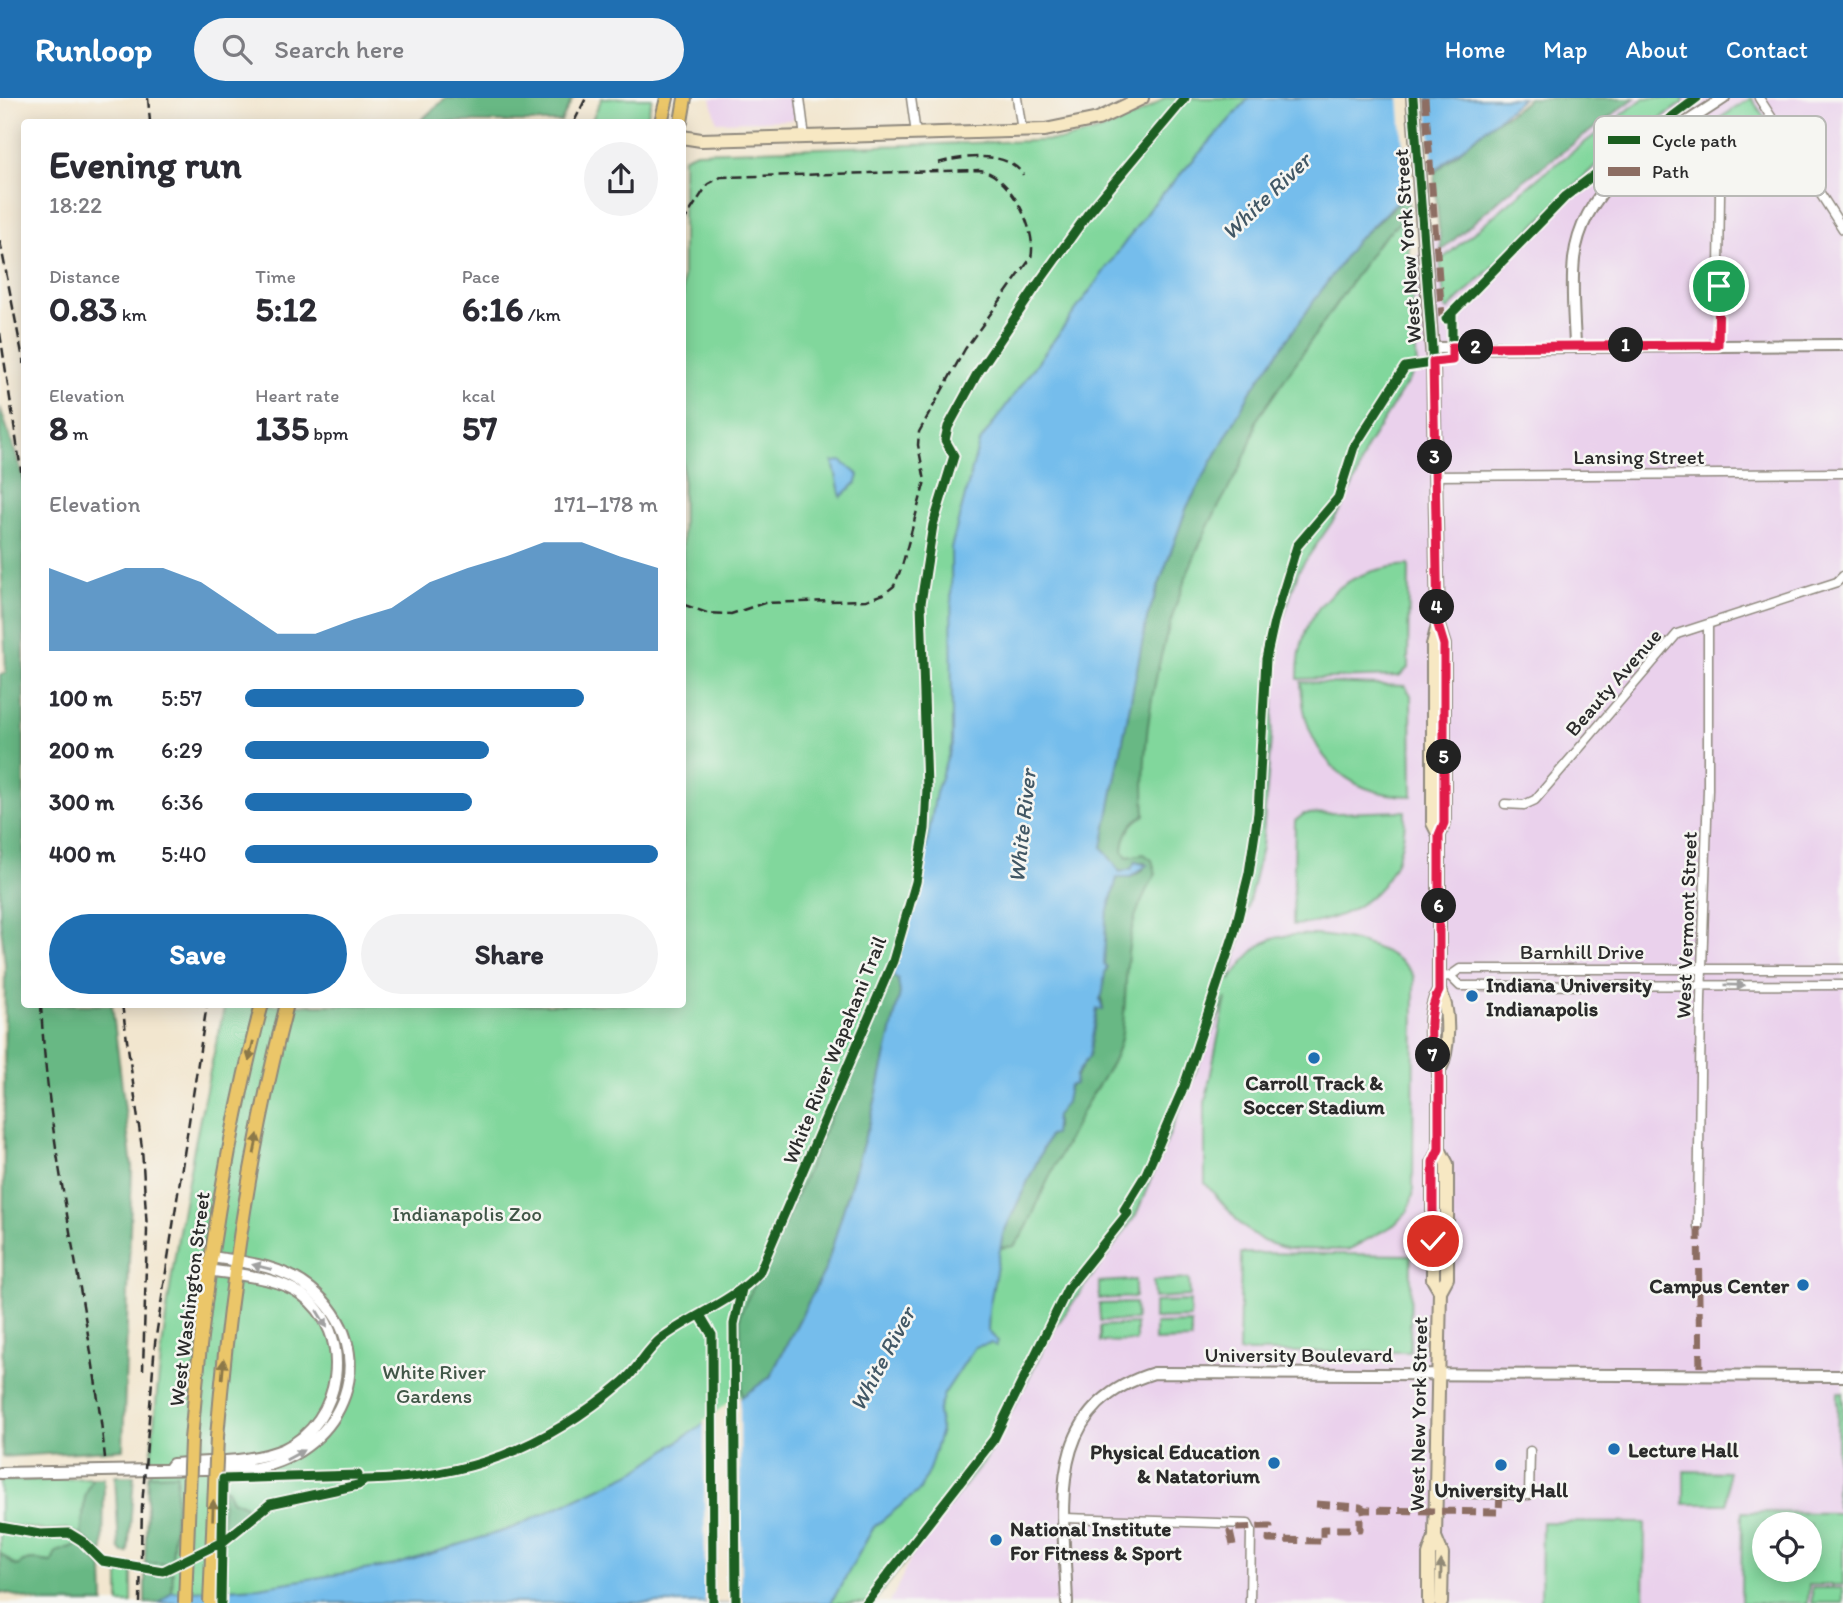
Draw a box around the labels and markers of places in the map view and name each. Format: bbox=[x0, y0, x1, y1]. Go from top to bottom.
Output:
pin bbox=[1689, 256, 1749, 316]
pin: 1 bbox=[1608, 328, 1644, 362]
pin: 2 bbox=[1458, 330, 1494, 364]
pin: 3 bbox=[1418, 440, 1452, 474]
pin: 4 bbox=[1420, 589, 1454, 624]
pin: 5 bbox=[1426, 740, 1462, 774]
pin: 6 bbox=[1422, 888, 1456, 924]
place label: Indiana University Indianapolis bbox=[1486, 972, 1653, 1022]
marker: Indiana University Indianapolis bbox=[1464, 988, 1480, 1004]
pin: 7 bbox=[1416, 1038, 1450, 1072]
marker: Carroll Track & Soccer Stadium bbox=[1306, 1050, 1322, 1066]
place label: Carroll Track & Soccer Stadium bbox=[1243, 1070, 1385, 1119]
pin bbox=[1403, 1211, 1463, 1271]
place label: Campus Center bbox=[1649, 1273, 1790, 1299]
marker: Campus Center bbox=[1795, 1277, 1811, 1293]
place label: Lecture Hall bbox=[1628, 1437, 1739, 1462]
place label: Physical Education & Natatorium bbox=[1090, 1439, 1260, 1488]
marker: Lecture Hall bbox=[1606, 1441, 1622, 1457]
marker: Physical Education & Natatorium bbox=[1266, 1455, 1282, 1471]
marker: University Hall bbox=[1493, 1457, 1509, 1473]
place label: University Hall bbox=[1434, 1477, 1569, 1503]
place label: National Institute For Fitness & Sport bbox=[1010, 1516, 1182, 1566]
marker: National Institute For Fitness & Sport bbox=[988, 1532, 1004, 1548]

